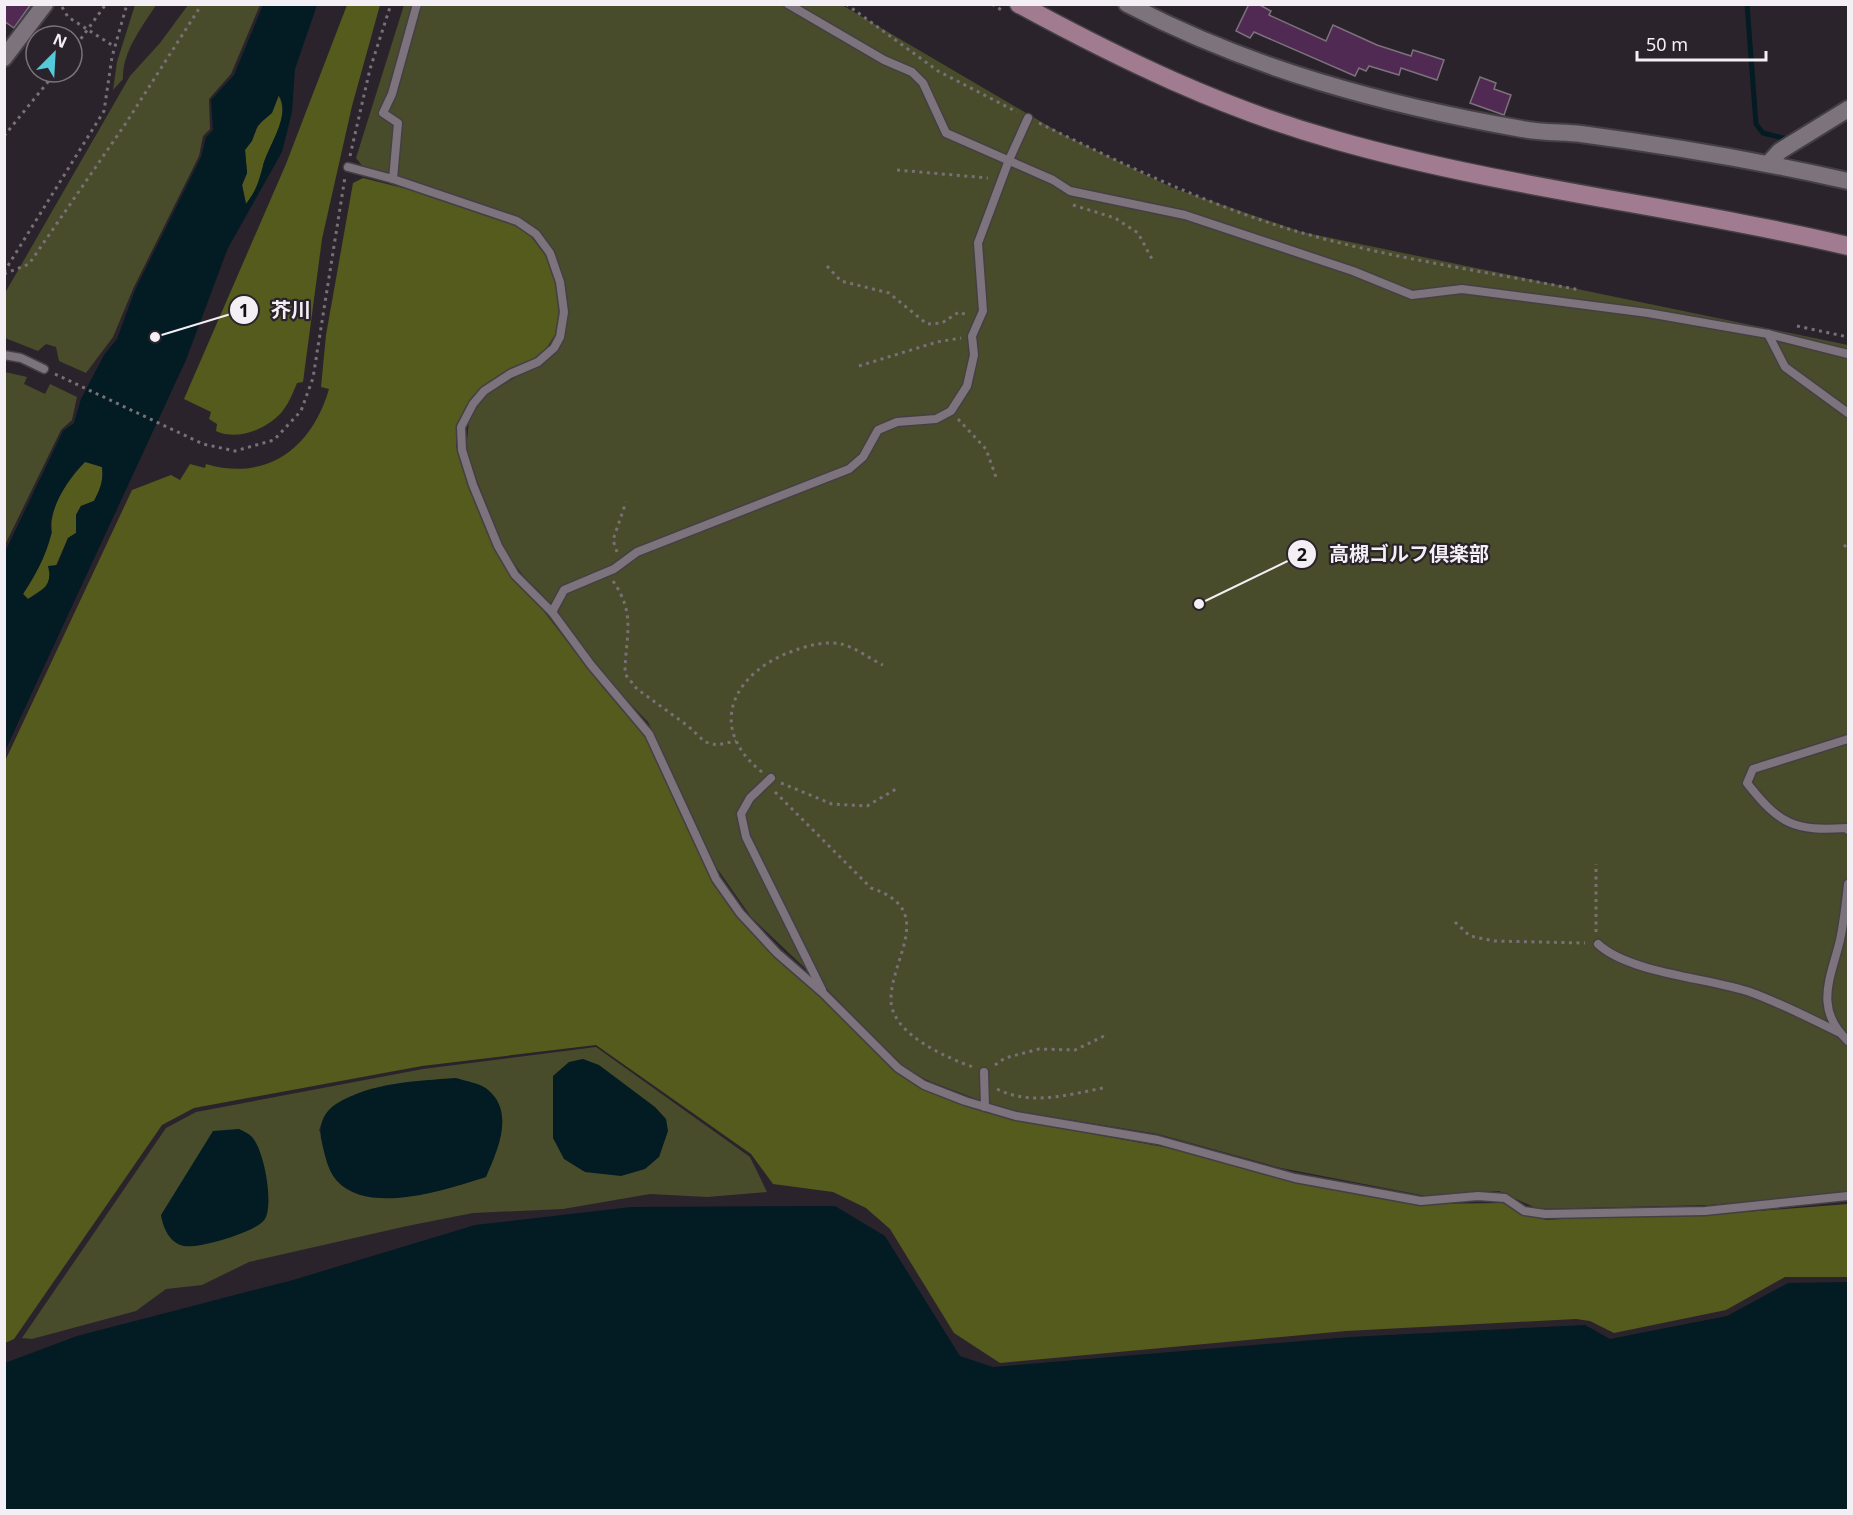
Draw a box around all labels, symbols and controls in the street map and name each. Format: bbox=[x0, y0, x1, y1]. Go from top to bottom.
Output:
north arrow bbox=[24, 24, 84, 84]
scale bar bbox=[1637, 24, 1766, 62]
text: N bbox=[50, 28, 71, 53]
text: 50 m bbox=[1646, 32, 1688, 56]
callout: 芥川 bbox=[229, 291, 323, 329]
text: 芥川 bbox=[271, 296, 311, 323]
text: 1 bbox=[239, 298, 249, 322]
callout: 高槻ゴルフ倶楽部 bbox=[1287, 535, 1501, 573]
text: 高槻ゴルフ倶楽部 bbox=[1329, 540, 1489, 567]
text: 2 bbox=[1297, 542, 1307, 566]

